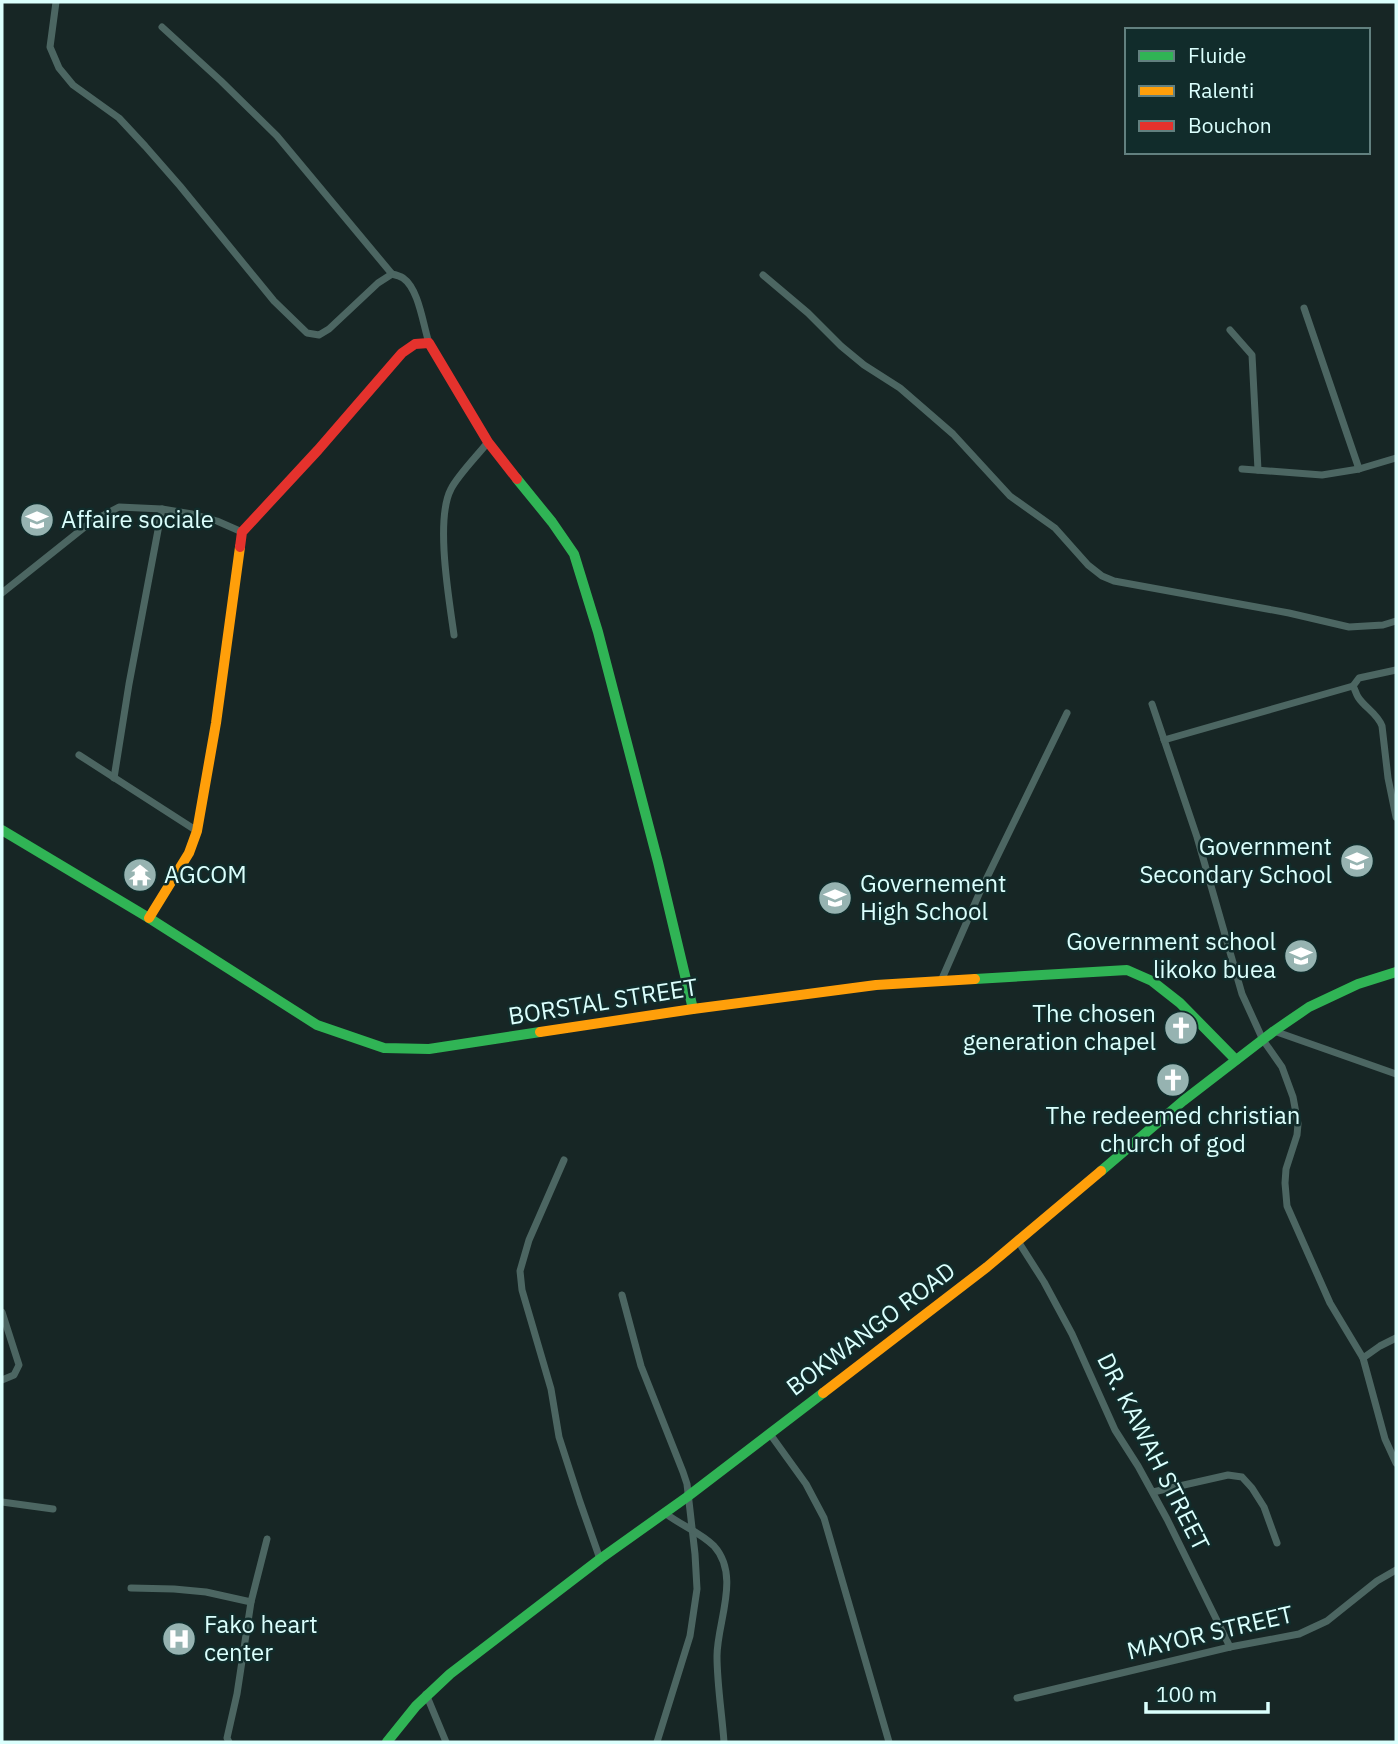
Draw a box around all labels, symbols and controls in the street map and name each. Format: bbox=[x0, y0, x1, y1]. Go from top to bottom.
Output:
legend bbox=[1125, 28, 1370, 154]
text: Fluide bbox=[1188, 41, 1246, 69]
text: Ralenti bbox=[1188, 76, 1254, 104]
text: Bouchon bbox=[1188, 111, 1272, 139]
school or university icon: Affaire sociale bbox=[18, 501, 56, 539]
place label: Affaire sociale bbox=[61, 503, 214, 535]
place label: Government Secondary School bbox=[1139, 830, 1332, 890]
school or university icon: Government Secondary School bbox=[1338, 842, 1376, 880]
temple icon: AGCOM bbox=[121, 856, 159, 894]
place label: AGCOM bbox=[164, 858, 247, 890]
place label: Governement High School bbox=[860, 867, 1007, 927]
school or university icon: Governement High School bbox=[816, 879, 854, 917]
place label: Government school likoko buea bbox=[1066, 925, 1276, 985]
school or university icon: Government school likoko buea bbox=[1282, 937, 1320, 975]
street label: BORSTAL STREET bbox=[506, 970, 700, 1032]
place label: The chosen generation chapel bbox=[963, 997, 1156, 1057]
church icon: The chosen generation chapel bbox=[1162, 1009, 1200, 1047]
church icon: The redeemed christian church of god bbox=[1154, 1061, 1192, 1099]
place label: The redeemed christian church of god bbox=[1046, 1099, 1300, 1159]
street label: BOKWANGO ROAD bbox=[779, 1254, 961, 1402]
street label: DR. KAWAH STREET bbox=[1090, 1347, 1218, 1556]
street label: MAYOR STREET bbox=[1124, 1597, 1296, 1667]
place label: Fako heart center bbox=[204, 1608, 318, 1668]
hospital icon: Fako heart center bbox=[160, 1620, 198, 1658]
scale bar bbox=[1146, 1670, 1268, 1714]
text: 100 m bbox=[1156, 1680, 1217, 1708]

